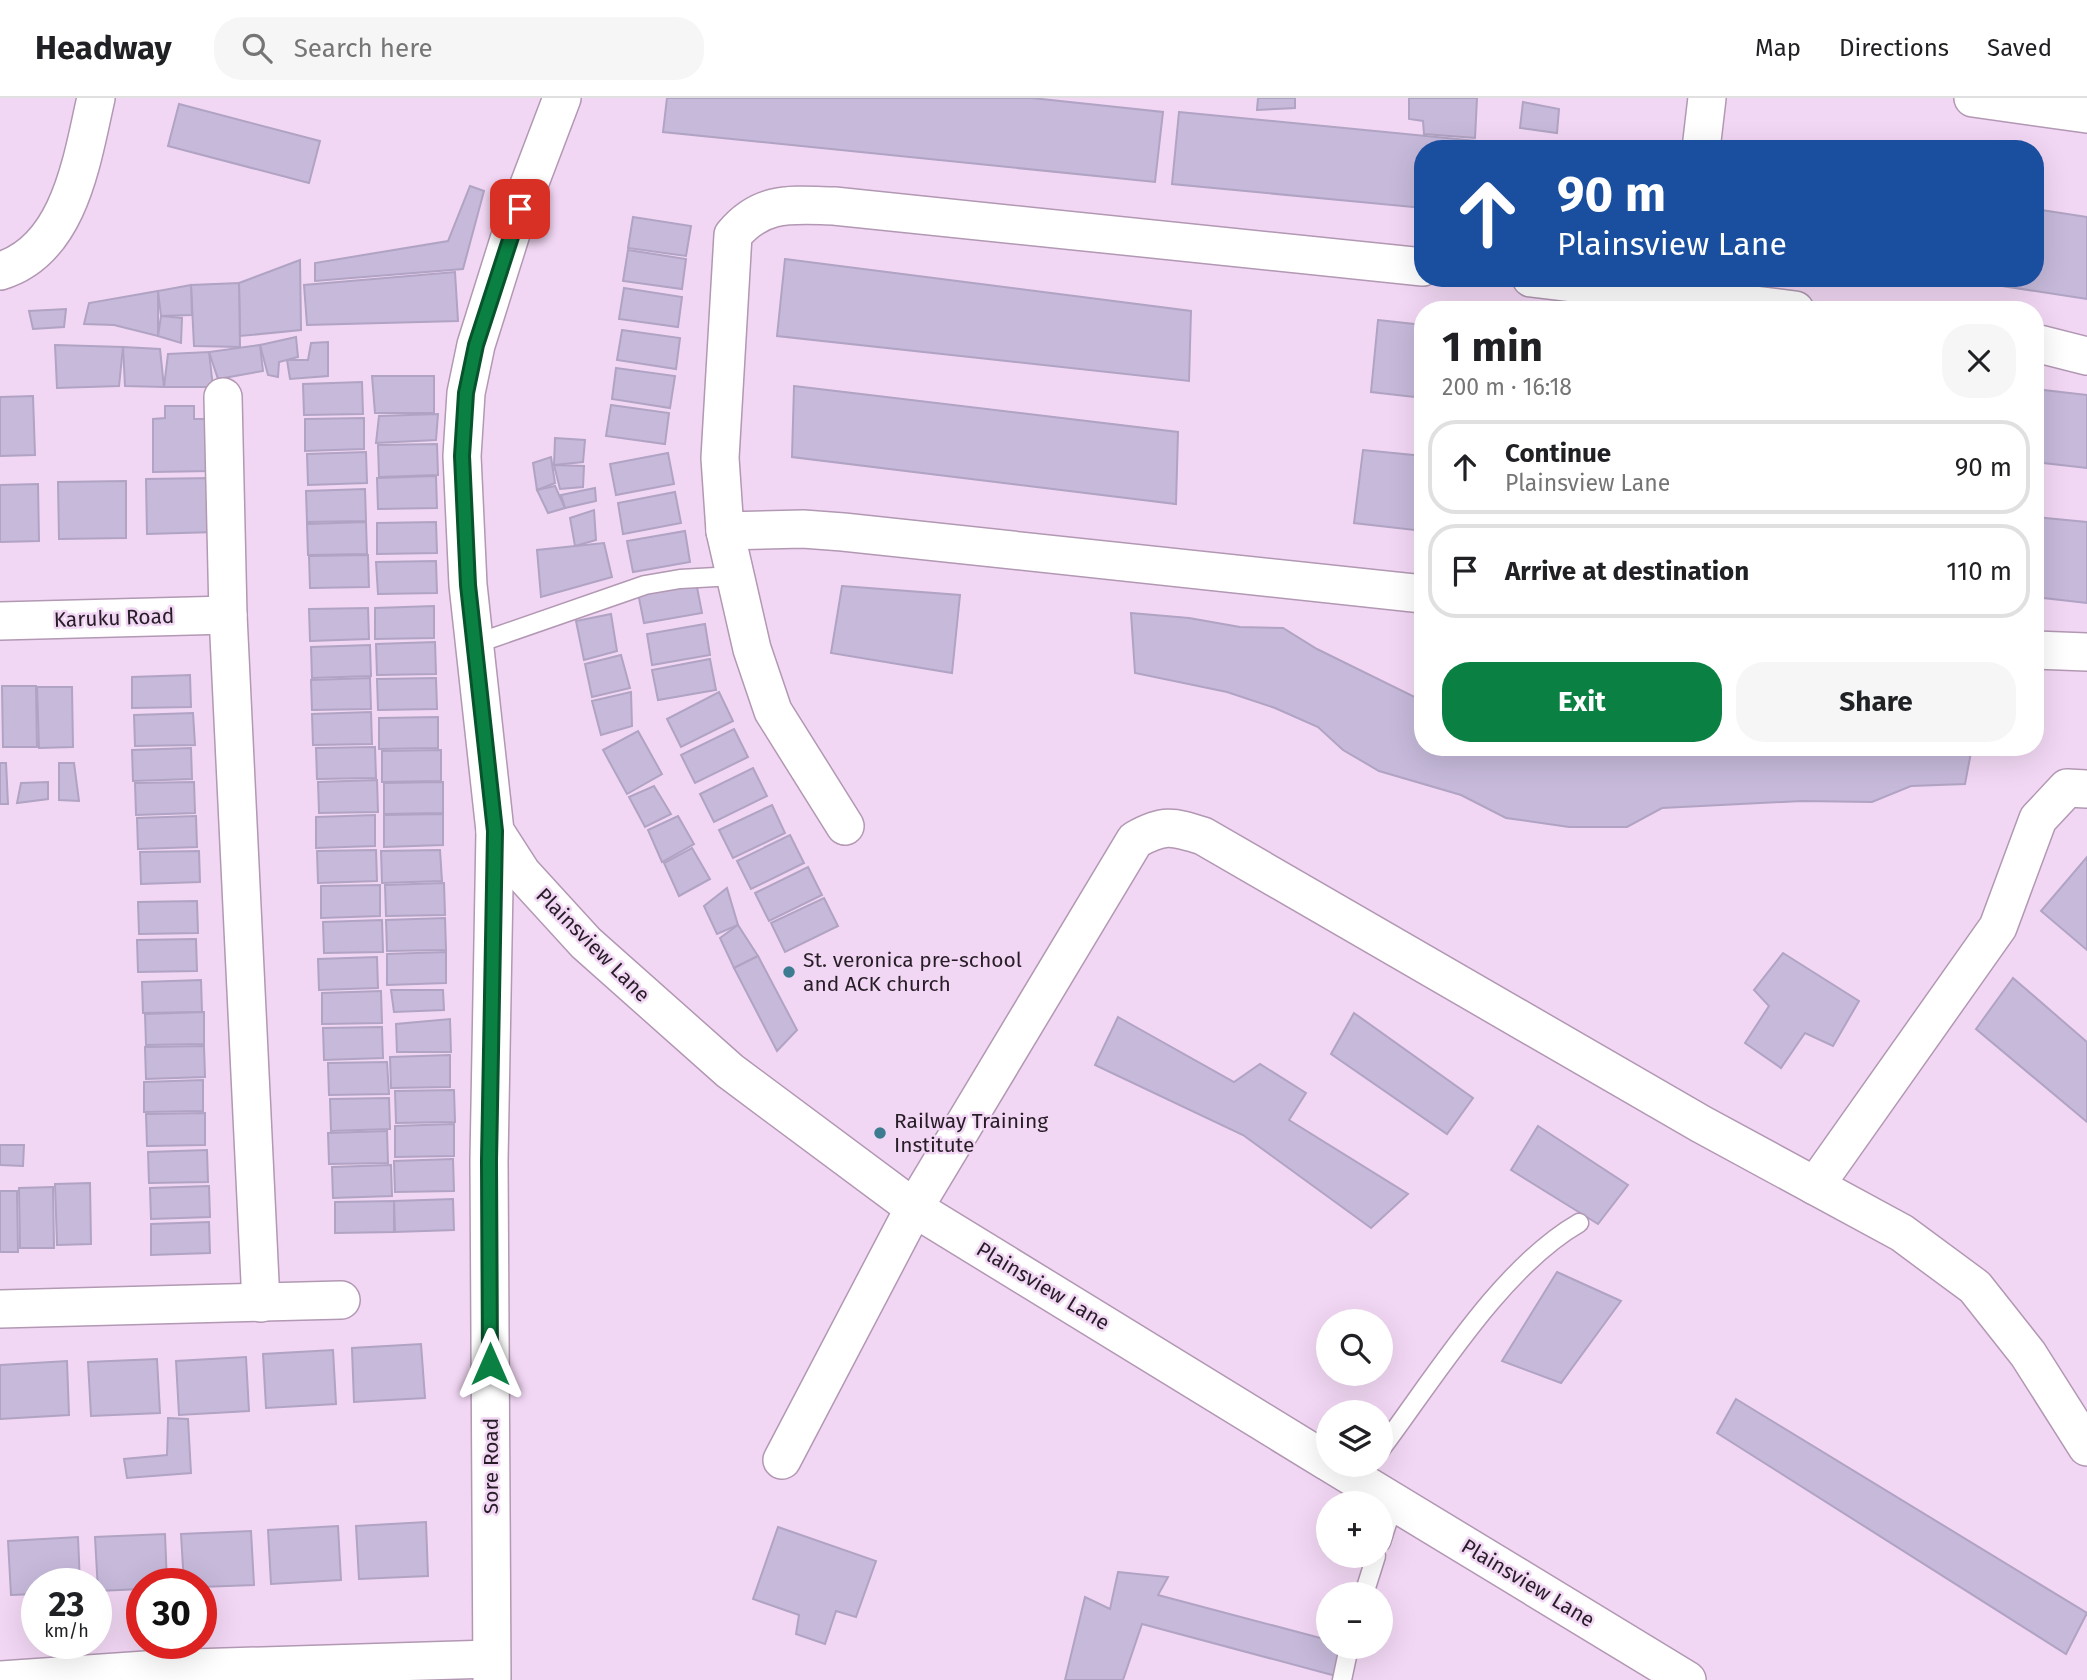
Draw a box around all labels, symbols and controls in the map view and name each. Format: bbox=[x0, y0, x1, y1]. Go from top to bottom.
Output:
search box bbox=[214, 17, 704, 80]
text: Headway bbox=[35, 28, 172, 68]
icon: search bbox=[238, 29, 276, 67]
text: Search here bbox=[294, 33, 433, 64]
text: Map bbox=[1755, 34, 1801, 62]
text: Directions bbox=[1839, 34, 1949, 62]
text: Saved bbox=[1987, 34, 2052, 62]
text: 90 m bbox=[1557, 165, 1666, 224]
icon: ahead bbox=[1442, 168, 1533, 259]
pin bbox=[490, 179, 550, 239]
icon: arrive bbox=[501, 190, 539, 228]
text: Plainsview Lane bbox=[1557, 225, 1787, 263]
text: 1 min bbox=[1442, 322, 1543, 372]
button: close bbox=[1942, 324, 2016, 398]
text: 200 m · 16:18 bbox=[1442, 373, 1572, 401]
text: Continue bbox=[1505, 438, 1611, 469]
icon: ahead bbox=[1446, 448, 1484, 486]
text: 90 m bbox=[1955, 452, 2012, 483]
text: Plainsview Lane bbox=[1505, 469, 1670, 497]
icon: arrive bbox=[1446, 552, 1484, 590]
text: Arrive at destination bbox=[1505, 556, 1749, 587]
text: 110 m bbox=[1946, 556, 2012, 587]
street label: Karuku Road bbox=[53, 603, 175, 633]
button: Exit bbox=[1442, 662, 1722, 742]
button: Share bbox=[1736, 662, 2016, 742]
street label: Plainsview Lane bbox=[530, 882, 656, 1008]
place label: St. veronica pre-school and ACK church bbox=[803, 947, 1022, 997]
marker: St. veronica pre-school and ACK church bbox=[781, 964, 797, 980]
place label: Railway Training Institute bbox=[894, 1108, 1048, 1158]
marker: Railway Training Institute bbox=[872, 1125, 888, 1141]
street label: Plainsview Lane bbox=[972, 1236, 1114, 1336]
map controls bbox=[1316, 1309, 1393, 1659]
button: search bbox=[1316, 1309, 1393, 1386]
position arrow bbox=[453, 1327, 527, 1401]
button: layers bbox=[1316, 1400, 1393, 1477]
street label: Sore Road bbox=[478, 1418, 504, 1514]
button: + bbox=[1316, 1491, 1393, 1568]
street label: Plainsview Lane bbox=[1457, 1533, 1599, 1633]
speed limit sign: 30 bbox=[126, 1568, 217, 1659]
button: − bbox=[1316, 1582, 1393, 1659]
text: 23 bbox=[48, 1583, 85, 1625]
text: km/h bbox=[44, 1620, 89, 1642]

